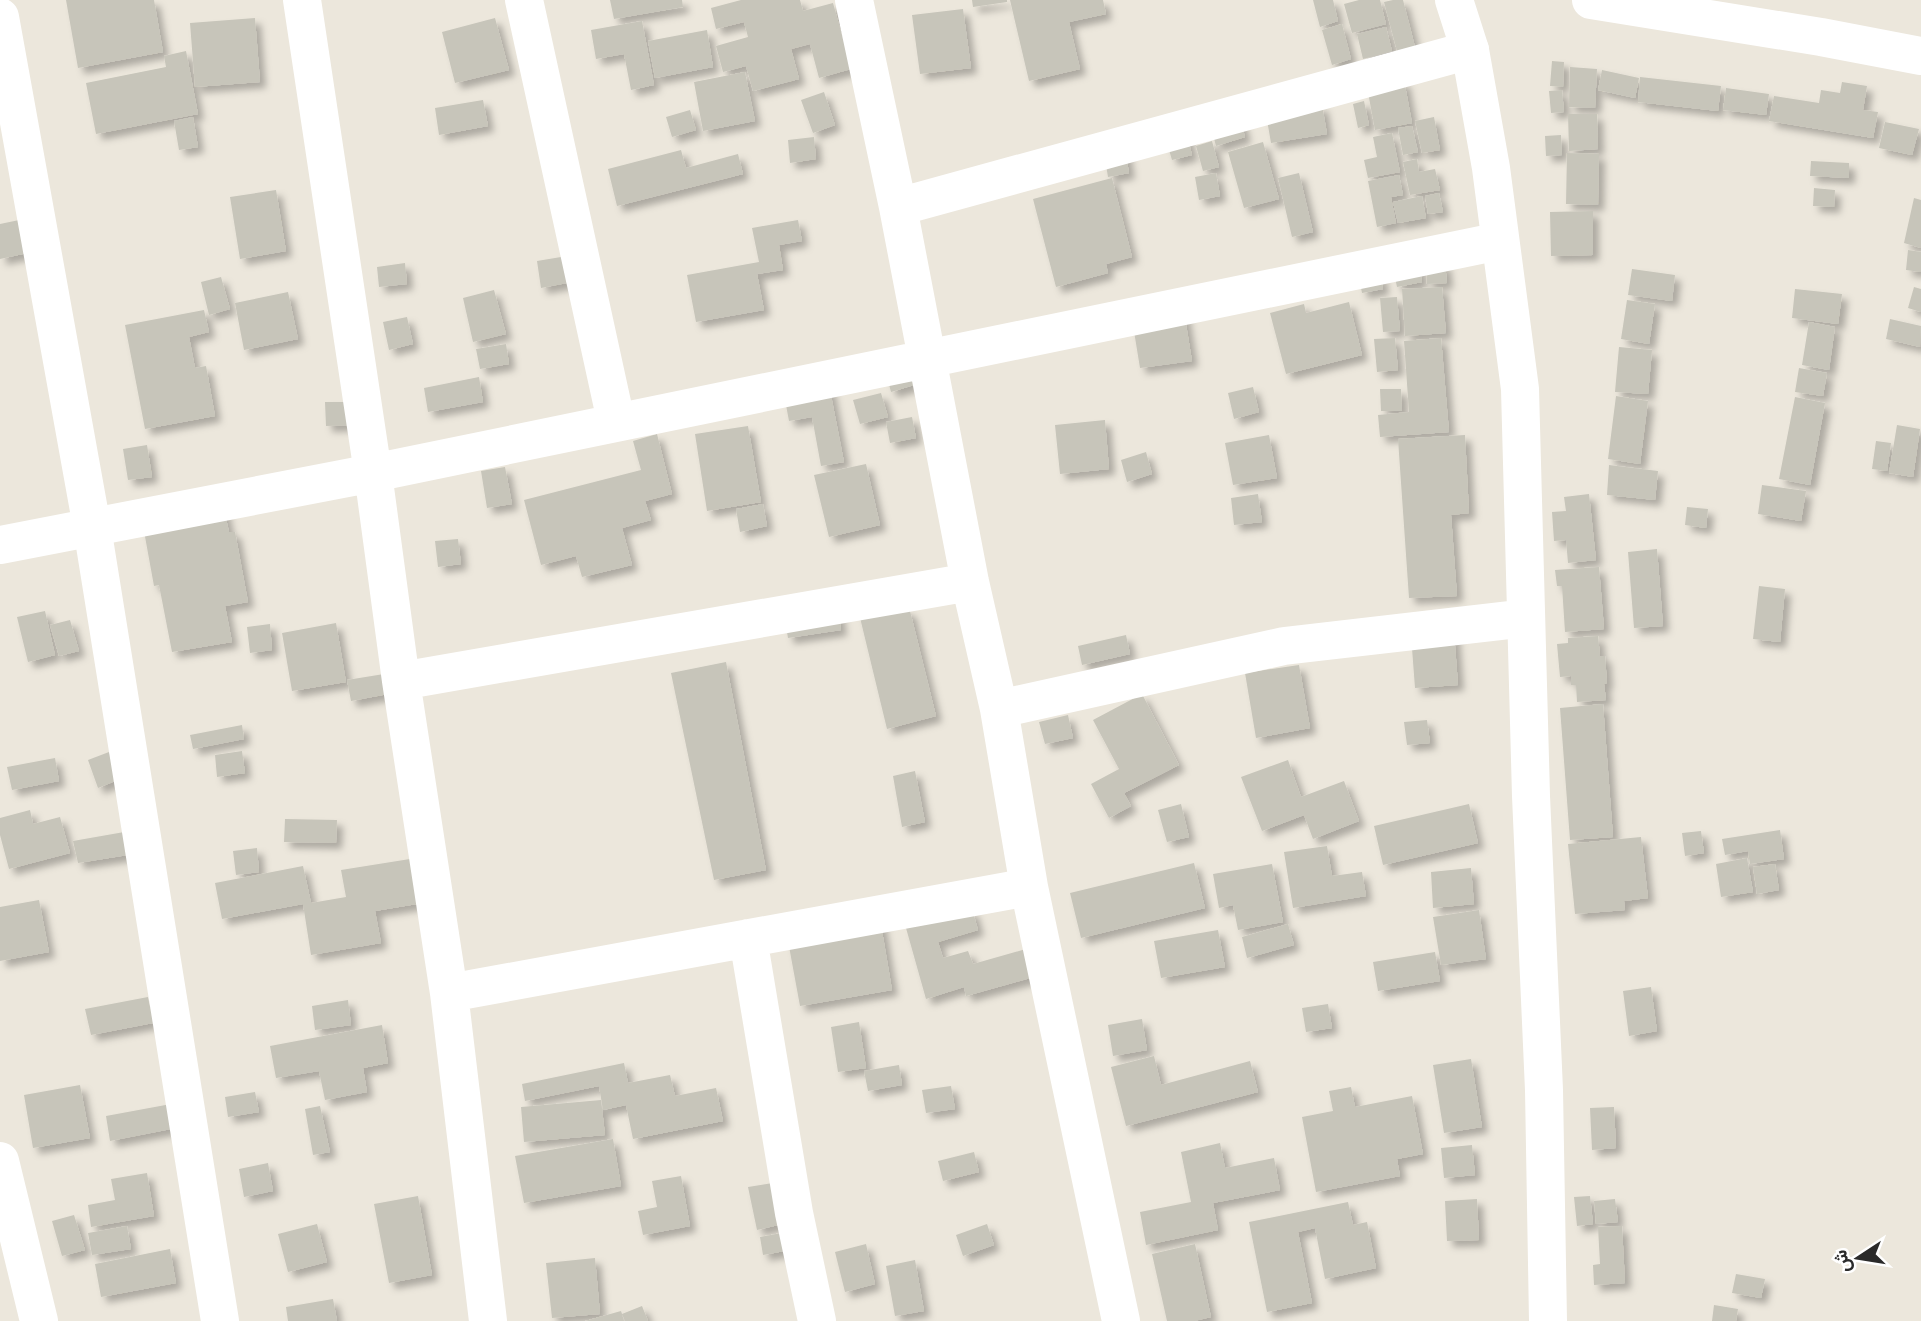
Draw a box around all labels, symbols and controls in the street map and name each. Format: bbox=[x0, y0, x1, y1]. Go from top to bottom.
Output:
north arrow bbox=[1823, 1223, 1893, 1293]
text: ش bbox=[1828, 1248, 1855, 1275]

